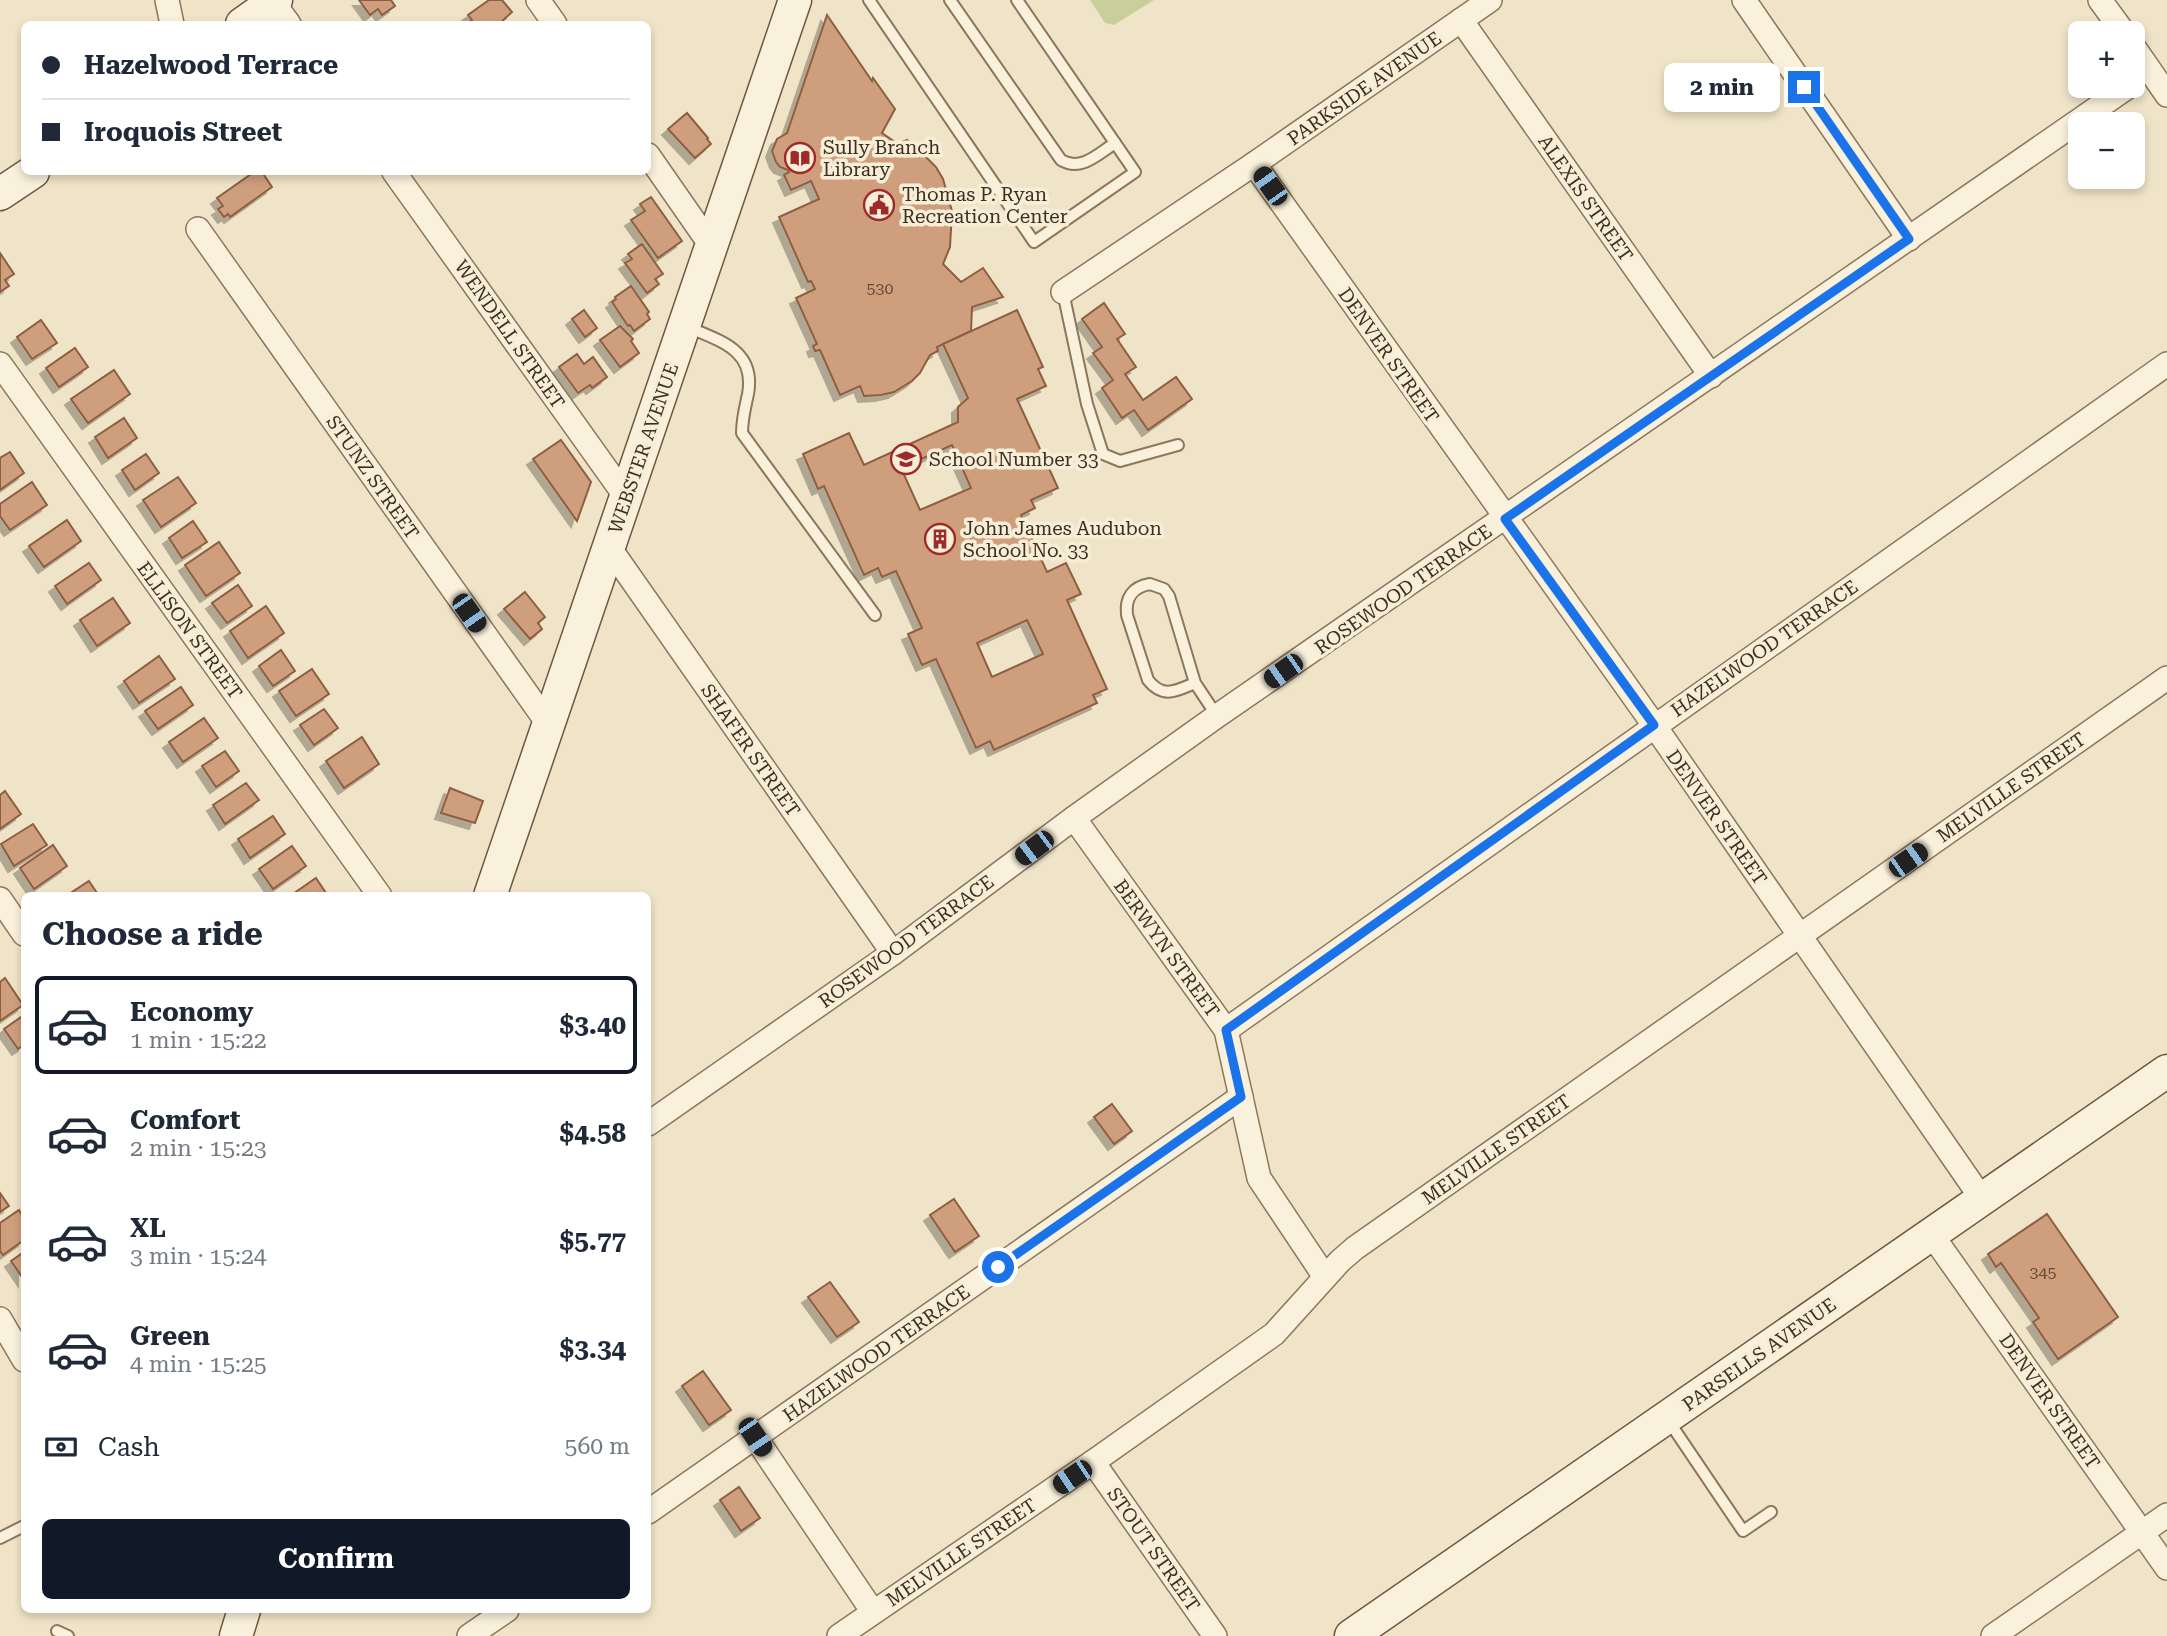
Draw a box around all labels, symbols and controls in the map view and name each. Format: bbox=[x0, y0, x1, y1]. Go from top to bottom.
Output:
map controls bbox=[2068, 21, 2145, 189]
button: + bbox=[2068, 21, 2145, 98]
street label: PARKSIDE AVENUE bbox=[1283, 27, 1446, 150]
text: Hazelwood Terrace bbox=[84, 50, 338, 80]
callout: 2 min bbox=[1664, 62, 1780, 112]
route end bbox=[1788, 71, 1820, 103]
text: 2 min bbox=[1690, 74, 1754, 101]
button: − bbox=[2068, 112, 2145, 189]
text: Iroquois Street bbox=[84, 117, 282, 147]
street label: ALEXIS STREET bbox=[1533, 131, 1638, 266]
place label: Sully Branch Library bbox=[823, 136, 940, 181]
library icon: Sully Branch Library bbox=[783, 141, 817, 175]
car bbox=[1250, 163, 1291, 209]
place label: Thomas P. Ryan Recreation Center bbox=[902, 183, 1068, 228]
public building icon: Thomas P. Ryan Recreation Center bbox=[862, 188, 896, 222]
street label: WENDELL STREET bbox=[450, 256, 570, 413]
house number: 530 bbox=[867, 279, 893, 298]
street label: DENVER STREET bbox=[1333, 283, 1444, 427]
street label: WEBSTER AVENUE bbox=[603, 360, 683, 537]
street label: STUNZ STREET bbox=[321, 411, 424, 544]
school or university icon: School Number 33 bbox=[889, 442, 923, 476]
place label: School Number 33 bbox=[929, 448, 1099, 471]
place label: John James Audubon School No. 33 bbox=[963, 517, 1162, 562]
street label: ROSEWOOD TERRACE bbox=[1310, 519, 1496, 659]
building icon: John James Audubon School No. 33 bbox=[923, 522, 957, 556]
street label: ELLISON STREET bbox=[132, 557, 247, 703]
street label: HAZELWOOD TERRACE bbox=[1666, 575, 1862, 722]
car bbox=[449, 590, 490, 636]
car bbox=[1260, 650, 1307, 692]
street label: SHAFER STREET bbox=[696, 679, 805, 821]
street label: MELVILLE STREET bbox=[1932, 727, 2090, 847]
street label: DENVER STREET bbox=[1661, 745, 1772, 889]
car bbox=[1011, 827, 1058, 869]
car bbox=[1885, 839, 1932, 881]
street label: ROSEWOOD TERRACE bbox=[814, 870, 998, 1013]
street label: BERWYN STREET bbox=[1109, 875, 1224, 1022]
text: Choose a ride bbox=[42, 915, 263, 953]
icon: car bbox=[46, 994, 109, 1057]
text: Economy bbox=[130, 997, 253, 1027]
text: $3.40 bbox=[560, 1010, 626, 1040]
text: 1 min · 15:22 bbox=[130, 1027, 267, 1054]
street label: MELVILLE STREET bbox=[1417, 1089, 1575, 1209]
icon: car bbox=[46, 1102, 109, 1165]
text: Comfort bbox=[130, 1105, 240, 1135]
text: $4.58 bbox=[560, 1118, 626, 1148]
text: 2 min · 15:23 bbox=[130, 1135, 267, 1162]
icon: car bbox=[46, 1210, 109, 1273]
text: XL bbox=[130, 1213, 166, 1243]
text: $5.77 bbox=[560, 1226, 626, 1256]
text: 3 min · 15:24 bbox=[130, 1243, 267, 1270]
route start bbox=[982, 1251, 1014, 1283]
house number: 345 bbox=[2030, 1263, 2056, 1282]
street label: HAZELWOOD TERRACE bbox=[778, 1280, 974, 1427]
street label: PARSELLS AVENUE bbox=[1678, 1293, 1841, 1416]
icon: car bbox=[46, 1318, 109, 1381]
text: Green bbox=[130, 1321, 210, 1351]
street label: DENVER STREET bbox=[1994, 1329, 2105, 1473]
text: $3.34 bbox=[560, 1334, 626, 1364]
text: 4 min · 15:25 bbox=[130, 1351, 267, 1378]
car bbox=[735, 1414, 776, 1460]
icon: cash bbox=[42, 1428, 80, 1466]
text: Cash bbox=[98, 1432, 160, 1462]
text: 560 m bbox=[565, 1433, 630, 1460]
car bbox=[1049, 1457, 1096, 1497]
street label: STOUT STREET bbox=[1102, 1483, 1205, 1616]
street label: MELVILLE STREET bbox=[882, 1494, 1041, 1611]
button: Confirm bbox=[42, 1519, 630, 1599]

